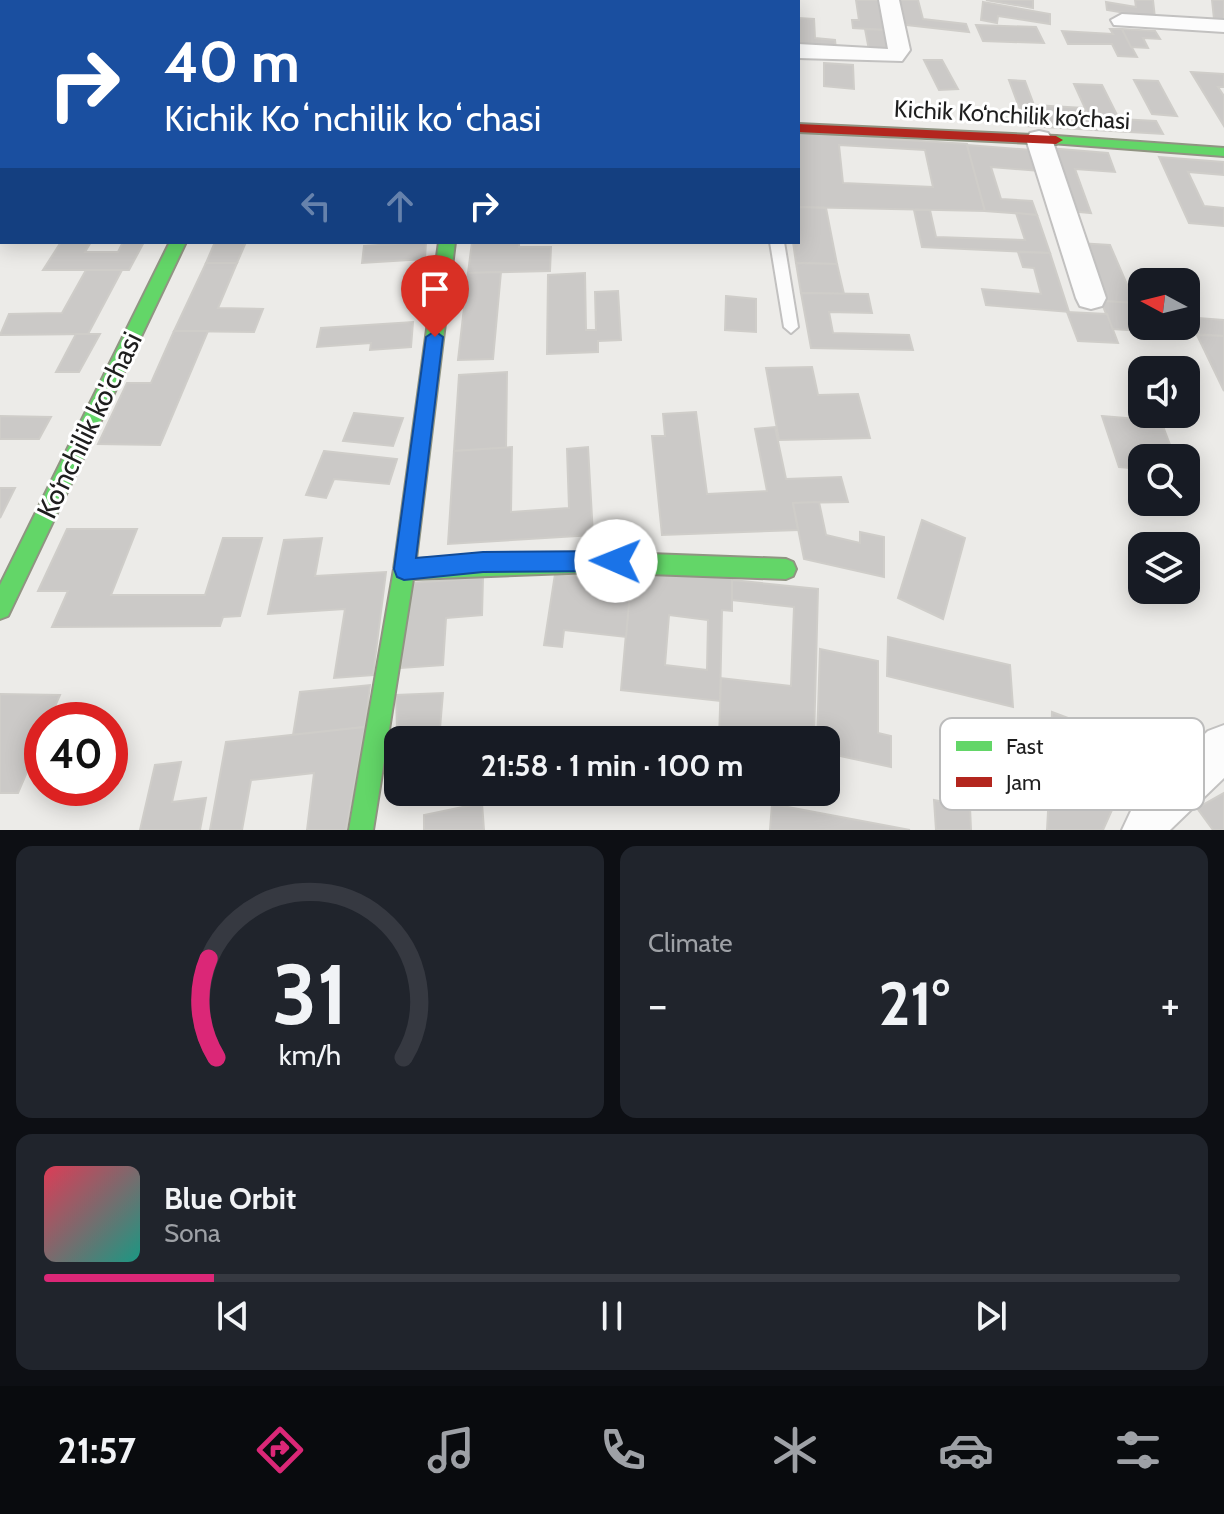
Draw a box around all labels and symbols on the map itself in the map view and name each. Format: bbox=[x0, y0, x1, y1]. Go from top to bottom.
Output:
street label: Kichik Ko‘nchilik ko‘chasi bbox=[893, 94, 1131, 135]
pin bbox=[401, 255, 469, 337]
north arrow bbox=[1128, 268, 1200, 340]
street label: Ko‘nchilik ko'chasi bbox=[29, 326, 149, 524]
position arrow bbox=[574, 519, 658, 603]
speed limit sign: 40 bbox=[24, 702, 128, 806]
legend bbox=[940, 718, 1204, 810]
text: Fast bbox=[1006, 733, 1044, 760]
text: Jam bbox=[1005, 769, 1041, 796]

